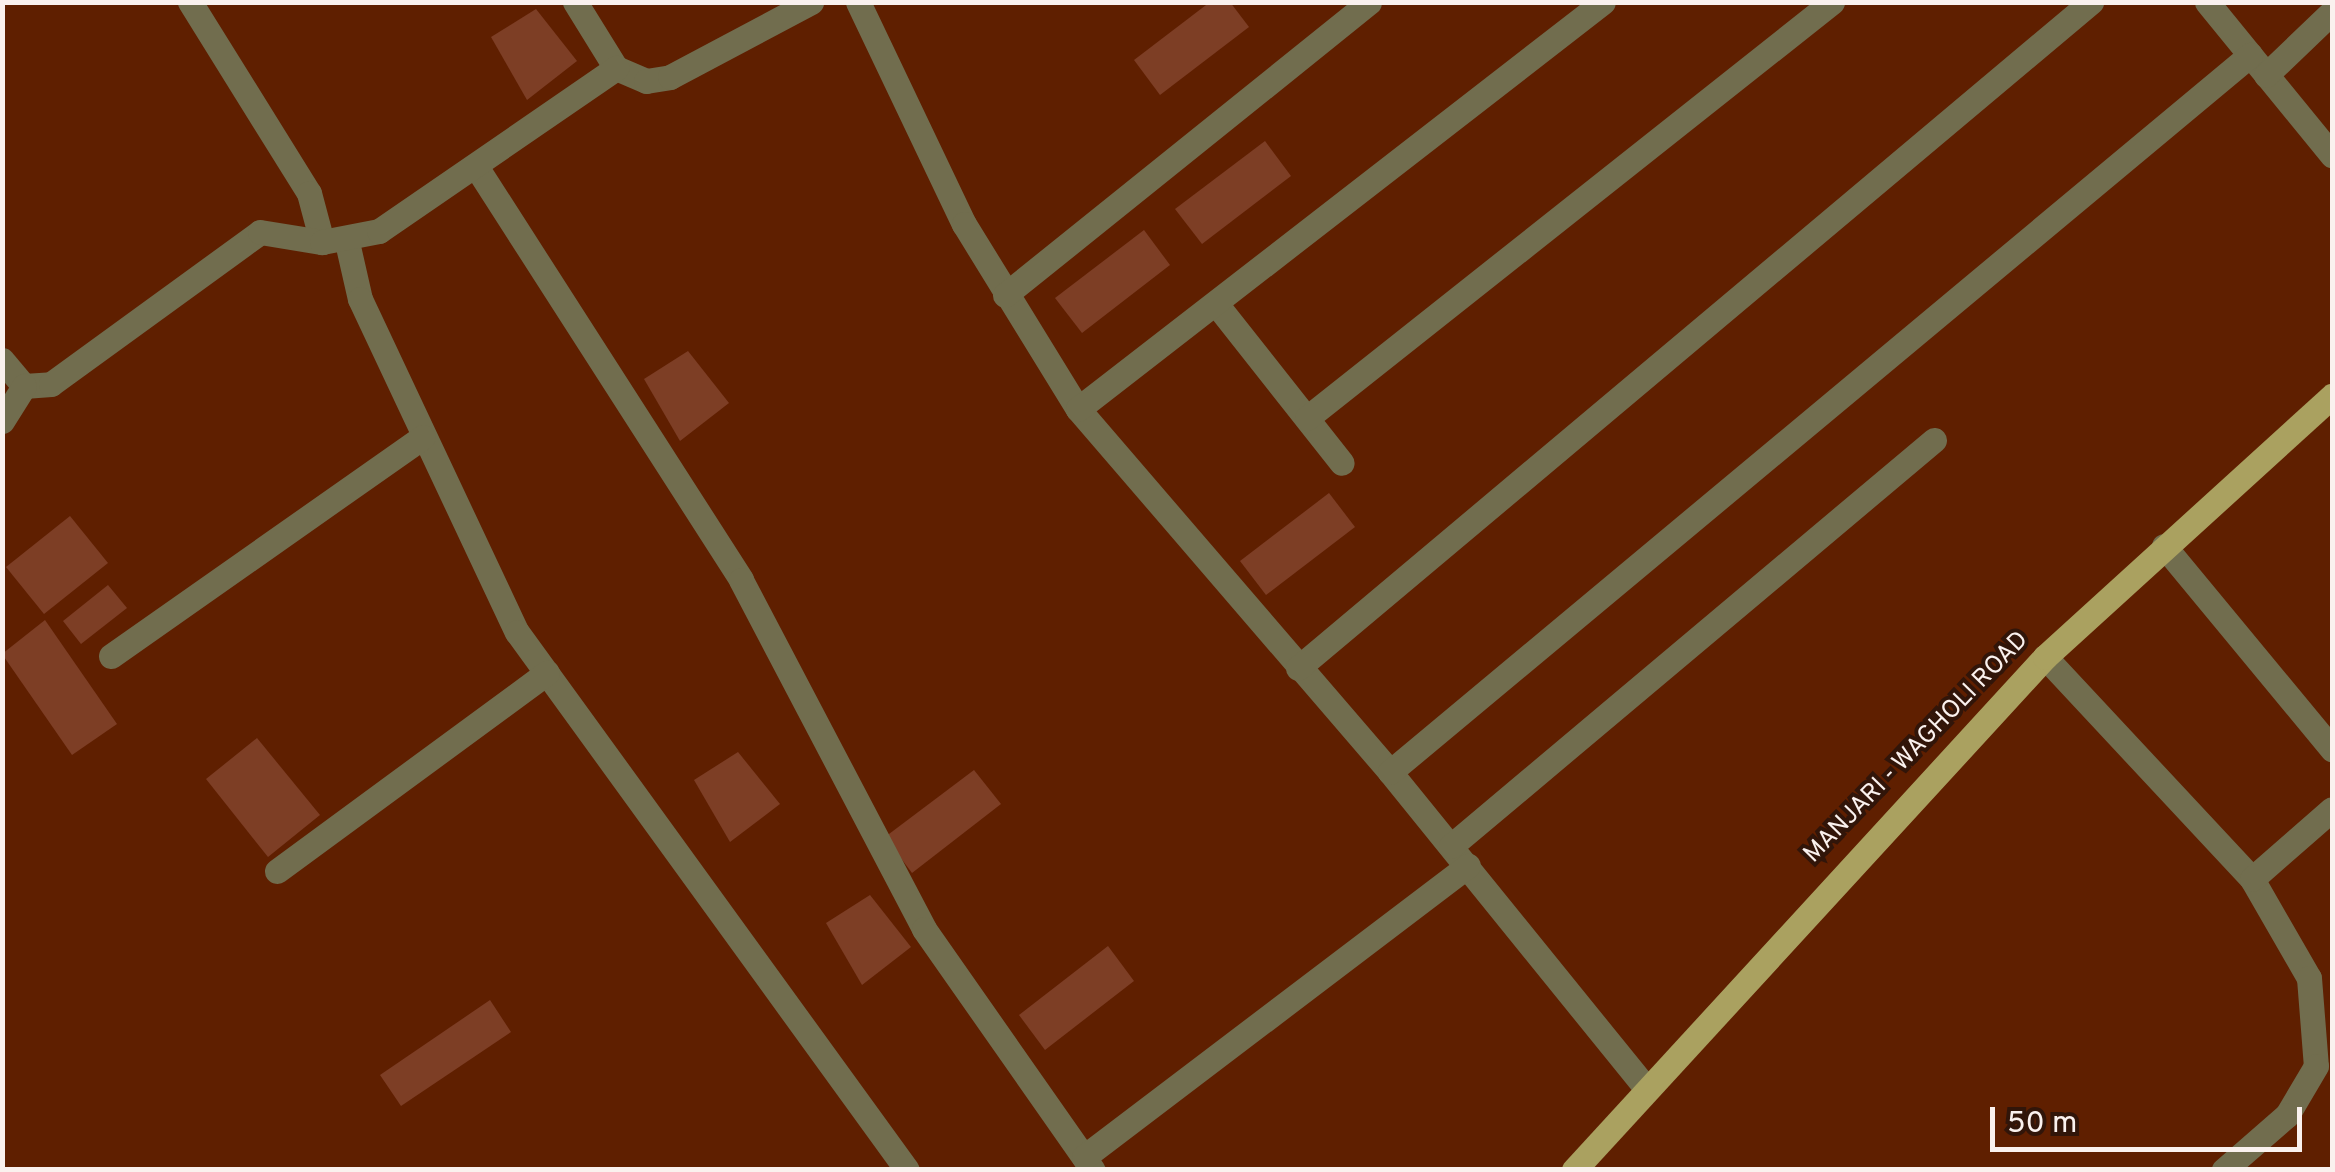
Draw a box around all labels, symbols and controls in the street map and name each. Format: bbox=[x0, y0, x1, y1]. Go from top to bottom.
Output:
street label: MANJARI - WAGHOLI ROAD bbox=[1798, 626, 2036, 870]
scale bar bbox=[1995, 1087, 2308, 1149]
text: 50 m bbox=[2007, 1106, 2077, 1143]

